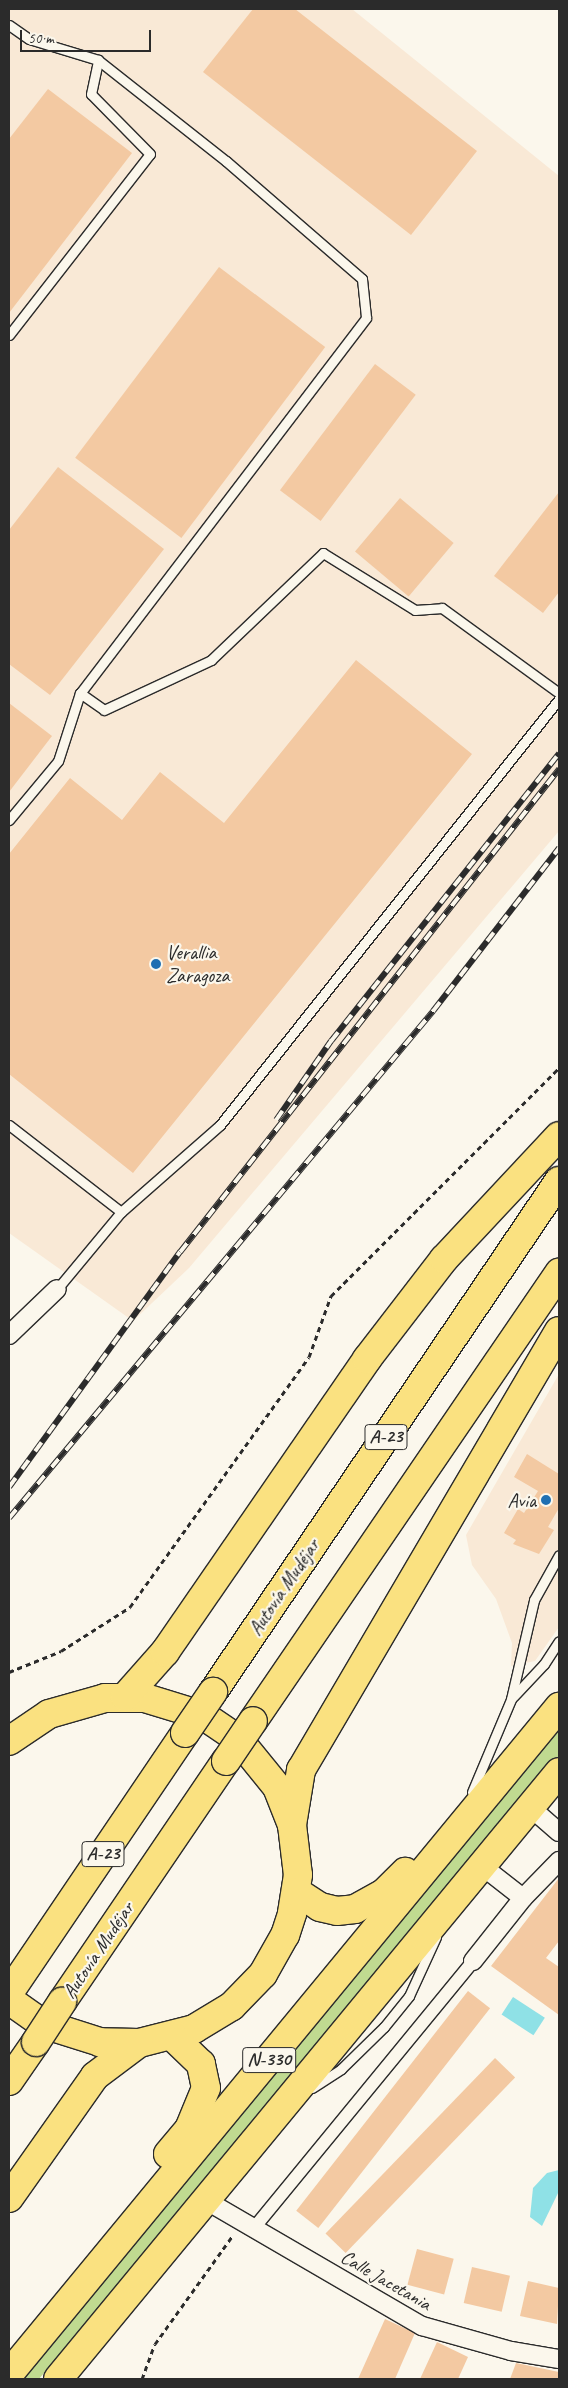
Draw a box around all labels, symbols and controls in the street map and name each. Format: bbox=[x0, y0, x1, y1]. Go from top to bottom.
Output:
scale bar bbox=[22, 20, 154, 52]
text: 50 m bbox=[28, 29, 54, 48]
place label: Verallia Zaragoza bbox=[166, 940, 229, 987]
marker: Verallia Zaragoza bbox=[150, 958, 162, 970]
road number: A-23 bbox=[364, 1420, 408, 1454]
place label: Avia bbox=[507, 1488, 536, 1512]
marker: Avia bbox=[540, 1494, 552, 1506]
street label: Autovía Mudéjar bbox=[243, 1534, 325, 1640]
road number: A-23 bbox=[80, 1838, 126, 1870]
street label: Autovía Mudéjar bbox=[57, 1897, 139, 2003]
road number: N-330 bbox=[242, 2044, 296, 2076]
street label: Calle Jacetania bbox=[337, 2245, 435, 2315]

